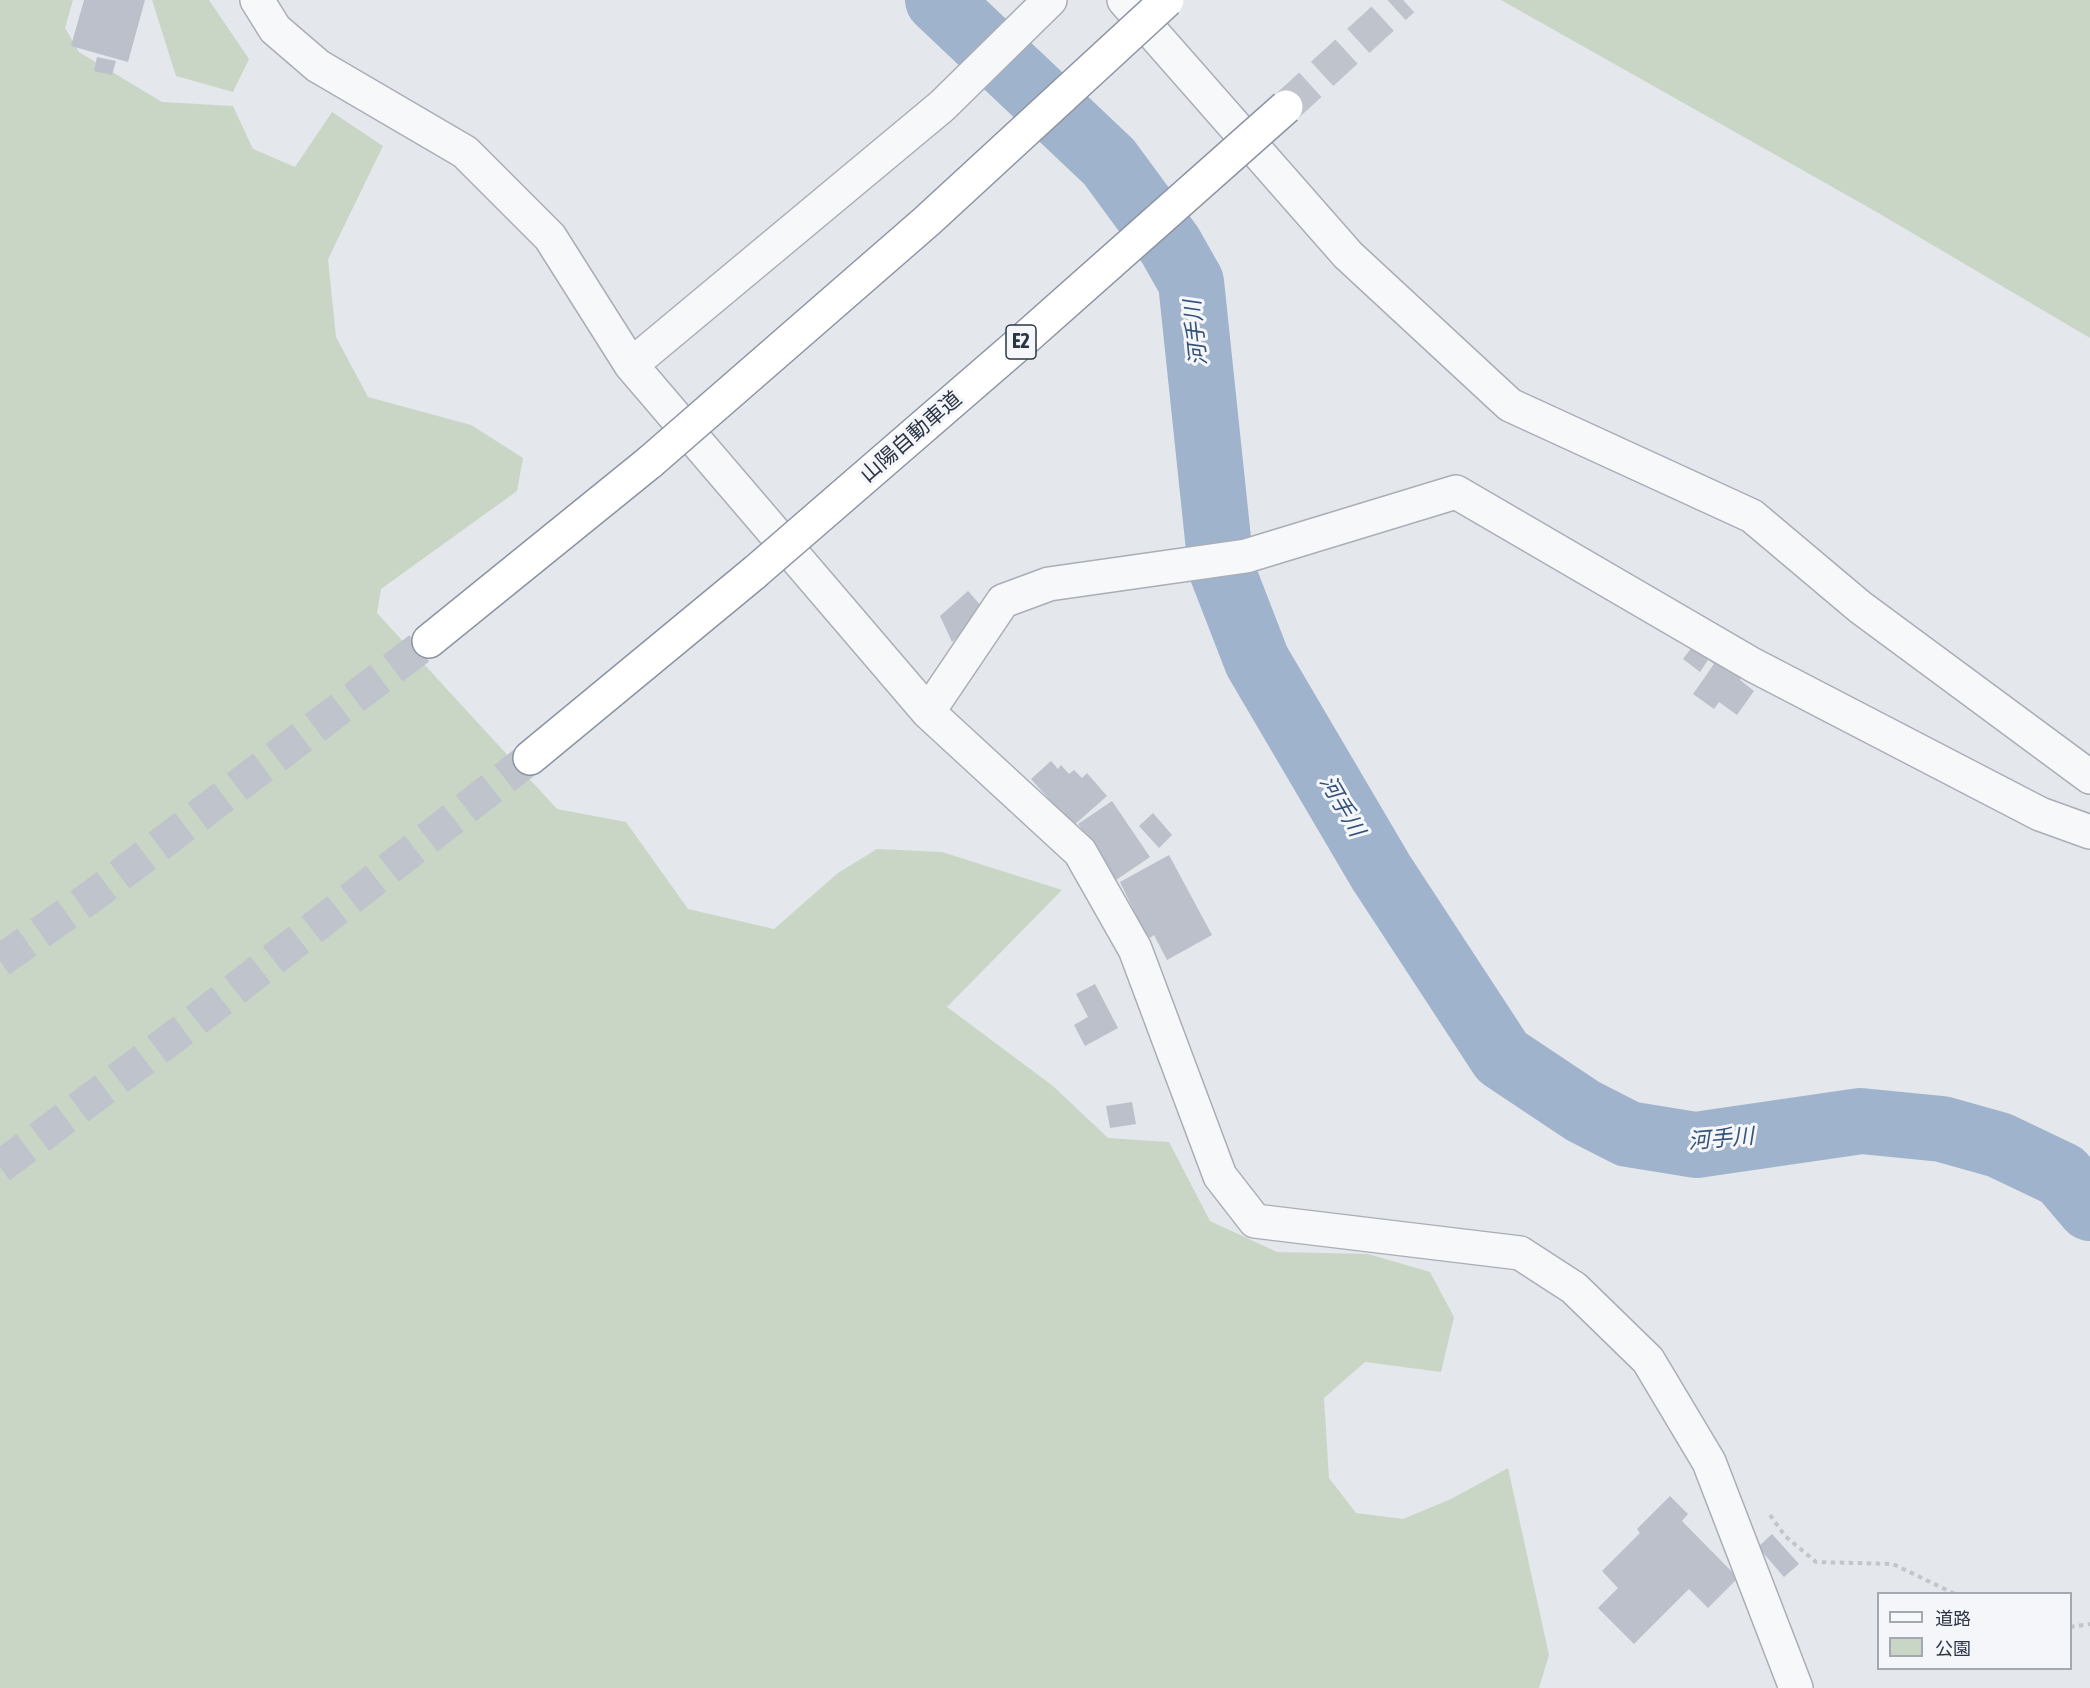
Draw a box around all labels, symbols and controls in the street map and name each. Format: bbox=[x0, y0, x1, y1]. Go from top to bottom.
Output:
water label: 河手川 bbox=[1179, 299, 1213, 367]
road number: E2 bbox=[1006, 325, 1036, 359]
street label: 山陽自動車道 bbox=[855, 386, 967, 488]
water label: 河手川 bbox=[1314, 771, 1370, 841]
water label: 河手川 bbox=[1687, 1123, 1755, 1155]
legend bbox=[1877, 1592, 2072, 1670]
text: 道路 bbox=[1935, 1608, 1971, 1629]
text: 公園 bbox=[1935, 1638, 1971, 1659]

